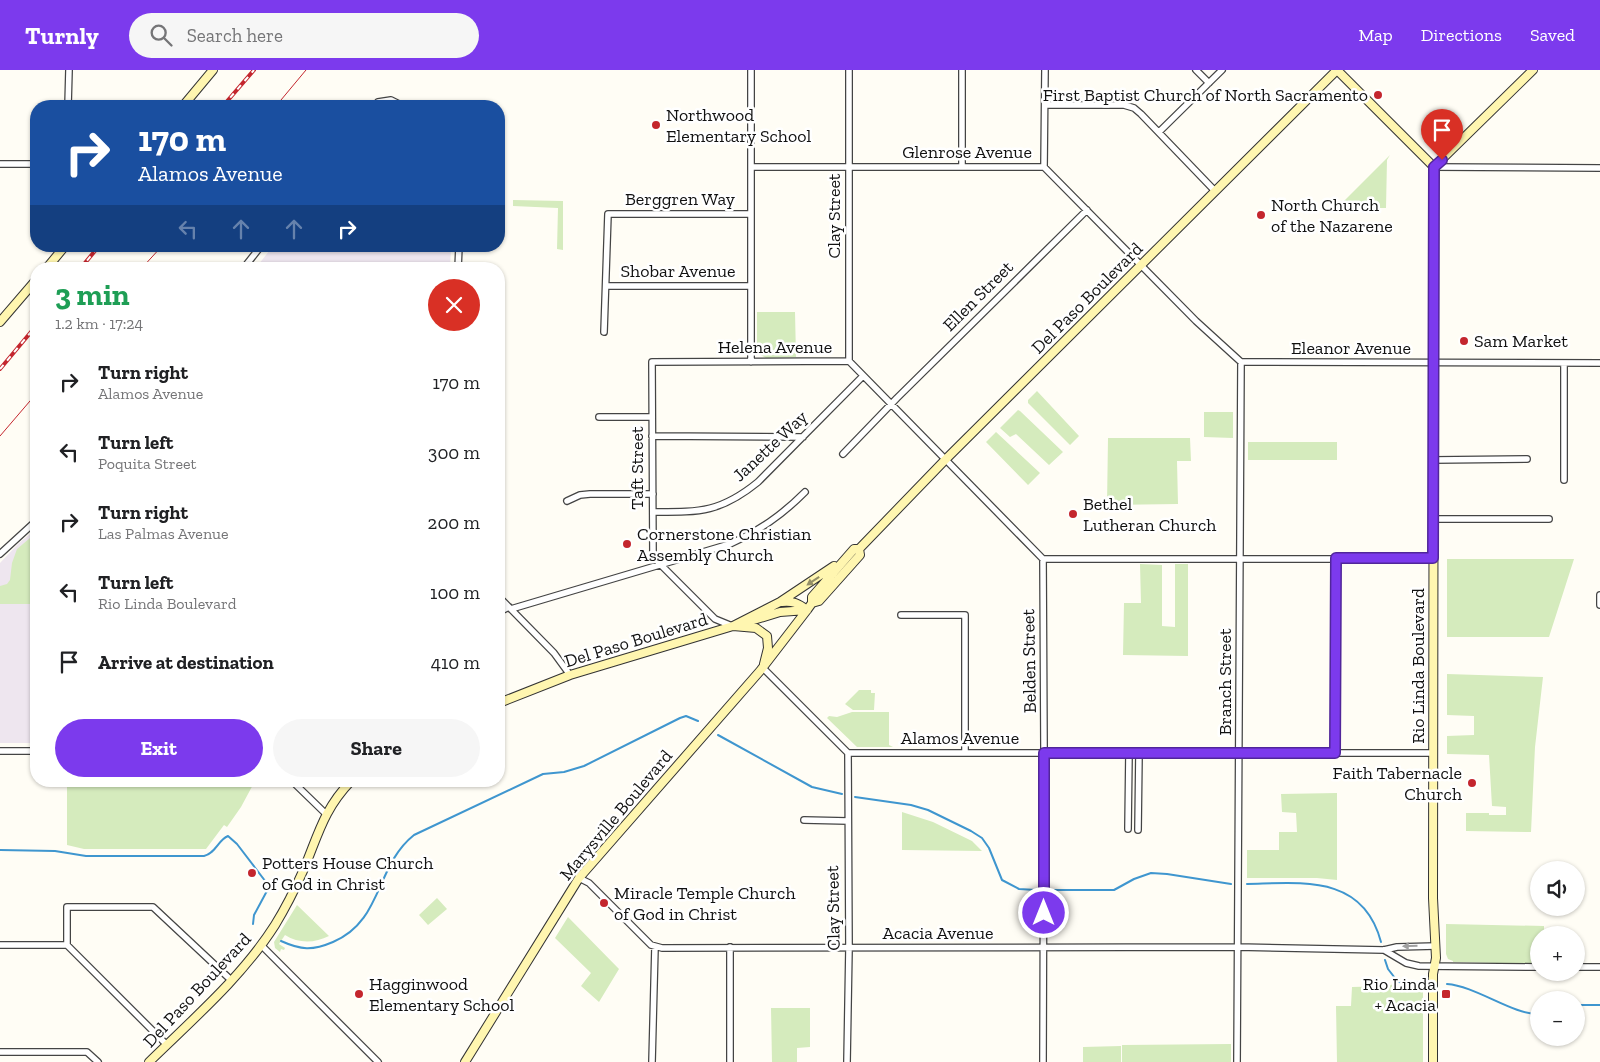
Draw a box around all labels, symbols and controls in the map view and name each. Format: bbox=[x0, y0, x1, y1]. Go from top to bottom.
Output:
search box bbox=[129, 13, 479, 58]
text: Turnly bbox=[25, 21, 99, 50]
icon: search bbox=[147, 21, 175, 49]
text: Search here bbox=[187, 24, 283, 47]
text: Map bbox=[1358, 24, 1393, 46]
text: Directions bbox=[1421, 24, 1502, 46]
text: Saved bbox=[1530, 24, 1575, 46]
place label: First Baptist Church of North Sacramento bbox=[1043, 84, 1368, 106]
marker: First Baptist Church of North Sacramento bbox=[1372, 89, 1384, 101]
place label: Northwood Elementary School bbox=[666, 104, 811, 147]
pin bbox=[1421, 109, 1463, 160]
icon: arrive bbox=[1428, 116, 1456, 144]
text: 170 m bbox=[138, 118, 226, 160]
marker: Northwood Elementary School bbox=[650, 119, 662, 131]
icon: right bbox=[55, 120, 120, 185]
street label: Glenrose Avenue bbox=[902, 141, 1032, 163]
text: Alamos Avenue bbox=[138, 160, 283, 187]
street label: Clay Street bbox=[823, 173, 845, 259]
street label: Berggren Way bbox=[625, 188, 736, 210]
place label: North Church of the Nazarene bbox=[1271, 194, 1393, 237]
marker: North Church of the Nazarene bbox=[1255, 209, 1267, 221]
icon: left bbox=[174, 215, 202, 243]
icon: ahead bbox=[227, 215, 255, 243]
icon: ahead bbox=[280, 215, 308, 243]
icon: right bbox=[333, 215, 361, 243]
street label: Del Paso Boulevard bbox=[1027, 238, 1147, 358]
street label: Ellen Street bbox=[938, 256, 1018, 336]
street label: Shobar Avenue bbox=[620, 260, 736, 282]
text: 3 min bbox=[55, 277, 130, 313]
button: close bbox=[428, 279, 480, 331]
text: 1.2 km · 17:24 bbox=[55, 314, 143, 333]
place label: Sam Market bbox=[1474, 330, 1568, 352]
marker: Sam Market bbox=[1458, 335, 1470, 347]
street label: Helena Avenue bbox=[718, 336, 832, 358]
street label: Eleanor Avenue bbox=[1291, 337, 1411, 359]
text: Turn right bbox=[98, 361, 188, 384]
icon: right bbox=[55, 368, 83, 396]
text: 170 m bbox=[432, 371, 480, 394]
text: Alamos Avenue bbox=[98, 384, 203, 403]
street label: Janette Way bbox=[728, 405, 812, 486]
street label: Taft Street bbox=[626, 426, 648, 510]
text: Turn left bbox=[98, 431, 173, 454]
icon: left bbox=[55, 438, 83, 466]
text: 300 m bbox=[428, 441, 480, 464]
text: Poquita Street bbox=[98, 454, 197, 473]
place label: Bethel Lutheran Church bbox=[1083, 493, 1216, 536]
text: Turn right bbox=[98, 501, 188, 524]
icon: right bbox=[55, 508, 83, 536]
marker: Bethel Lutheran Church bbox=[1067, 508, 1079, 520]
text: 200 m bbox=[428, 511, 480, 534]
place label: Cornerstone Christian Assembly Church bbox=[637, 523, 812, 566]
text: Las Palmas Avenue bbox=[98, 524, 229, 543]
marker: Cornerstone Christian Assembly Church bbox=[621, 538, 633, 550]
text: Turn left bbox=[98, 571, 173, 594]
one-way arrow bbox=[807, 576, 820, 585]
icon: left bbox=[55, 578, 83, 606]
text: 100 m bbox=[430, 581, 480, 604]
street label: Rio Linda Boulevard bbox=[1407, 588, 1429, 744]
text: Rio Linda Boulevard bbox=[98, 594, 236, 613]
street label: Del Paso Boulevard bbox=[562, 608, 710, 672]
street label: Belden Street bbox=[1017, 608, 1041, 713]
street label: Branch Street bbox=[1214, 628, 1236, 736]
icon: arrive bbox=[55, 648, 83, 676]
text: Arrive at destination bbox=[98, 651, 274, 674]
text: 410 m bbox=[431, 651, 480, 674]
button: Exit bbox=[55, 719, 263, 777]
button: Share bbox=[273, 719, 480, 777]
street label: Alamos Avenue bbox=[901, 727, 1019, 749]
street label: Marysville Boulevard bbox=[555, 745, 677, 885]
place label: Faith Tabernacle Church bbox=[1333, 762, 1462, 805]
marker: Faith Tabernacle Church bbox=[1466, 777, 1478, 789]
place label: Potters House Church of God in Christ bbox=[262, 852, 433, 895]
map controls bbox=[1530, 861, 1585, 1046]
button: sound bbox=[1530, 861, 1585, 916]
street label: Clay Street bbox=[821, 865, 845, 951]
marker: Potters House Church of God in Christ bbox=[246, 867, 258, 879]
place label: Miracle Temple Church of God in Christ bbox=[614, 882, 796, 925]
position arrow bbox=[1017, 886, 1069, 938]
marker: Miracle Temple Church of God in Christ bbox=[598, 897, 610, 909]
street label: Acacia Avenue bbox=[882, 922, 994, 944]
button: + bbox=[1530, 926, 1585, 981]
street label: Del Paso Boulevard bbox=[138, 928, 256, 1052]
one-way arrow bbox=[1402, 943, 1418, 951]
place label: Hagginwood Elementary School bbox=[369, 973, 514, 1016]
place label: Rio Linda + Acacia bbox=[1363, 973, 1436, 1016]
marker: Hagginwood Elementary School bbox=[353, 988, 365, 1000]
marker: Rio Linda + Acacia bbox=[1440, 988, 1452, 1000]
button: − bbox=[1530, 991, 1585, 1046]

